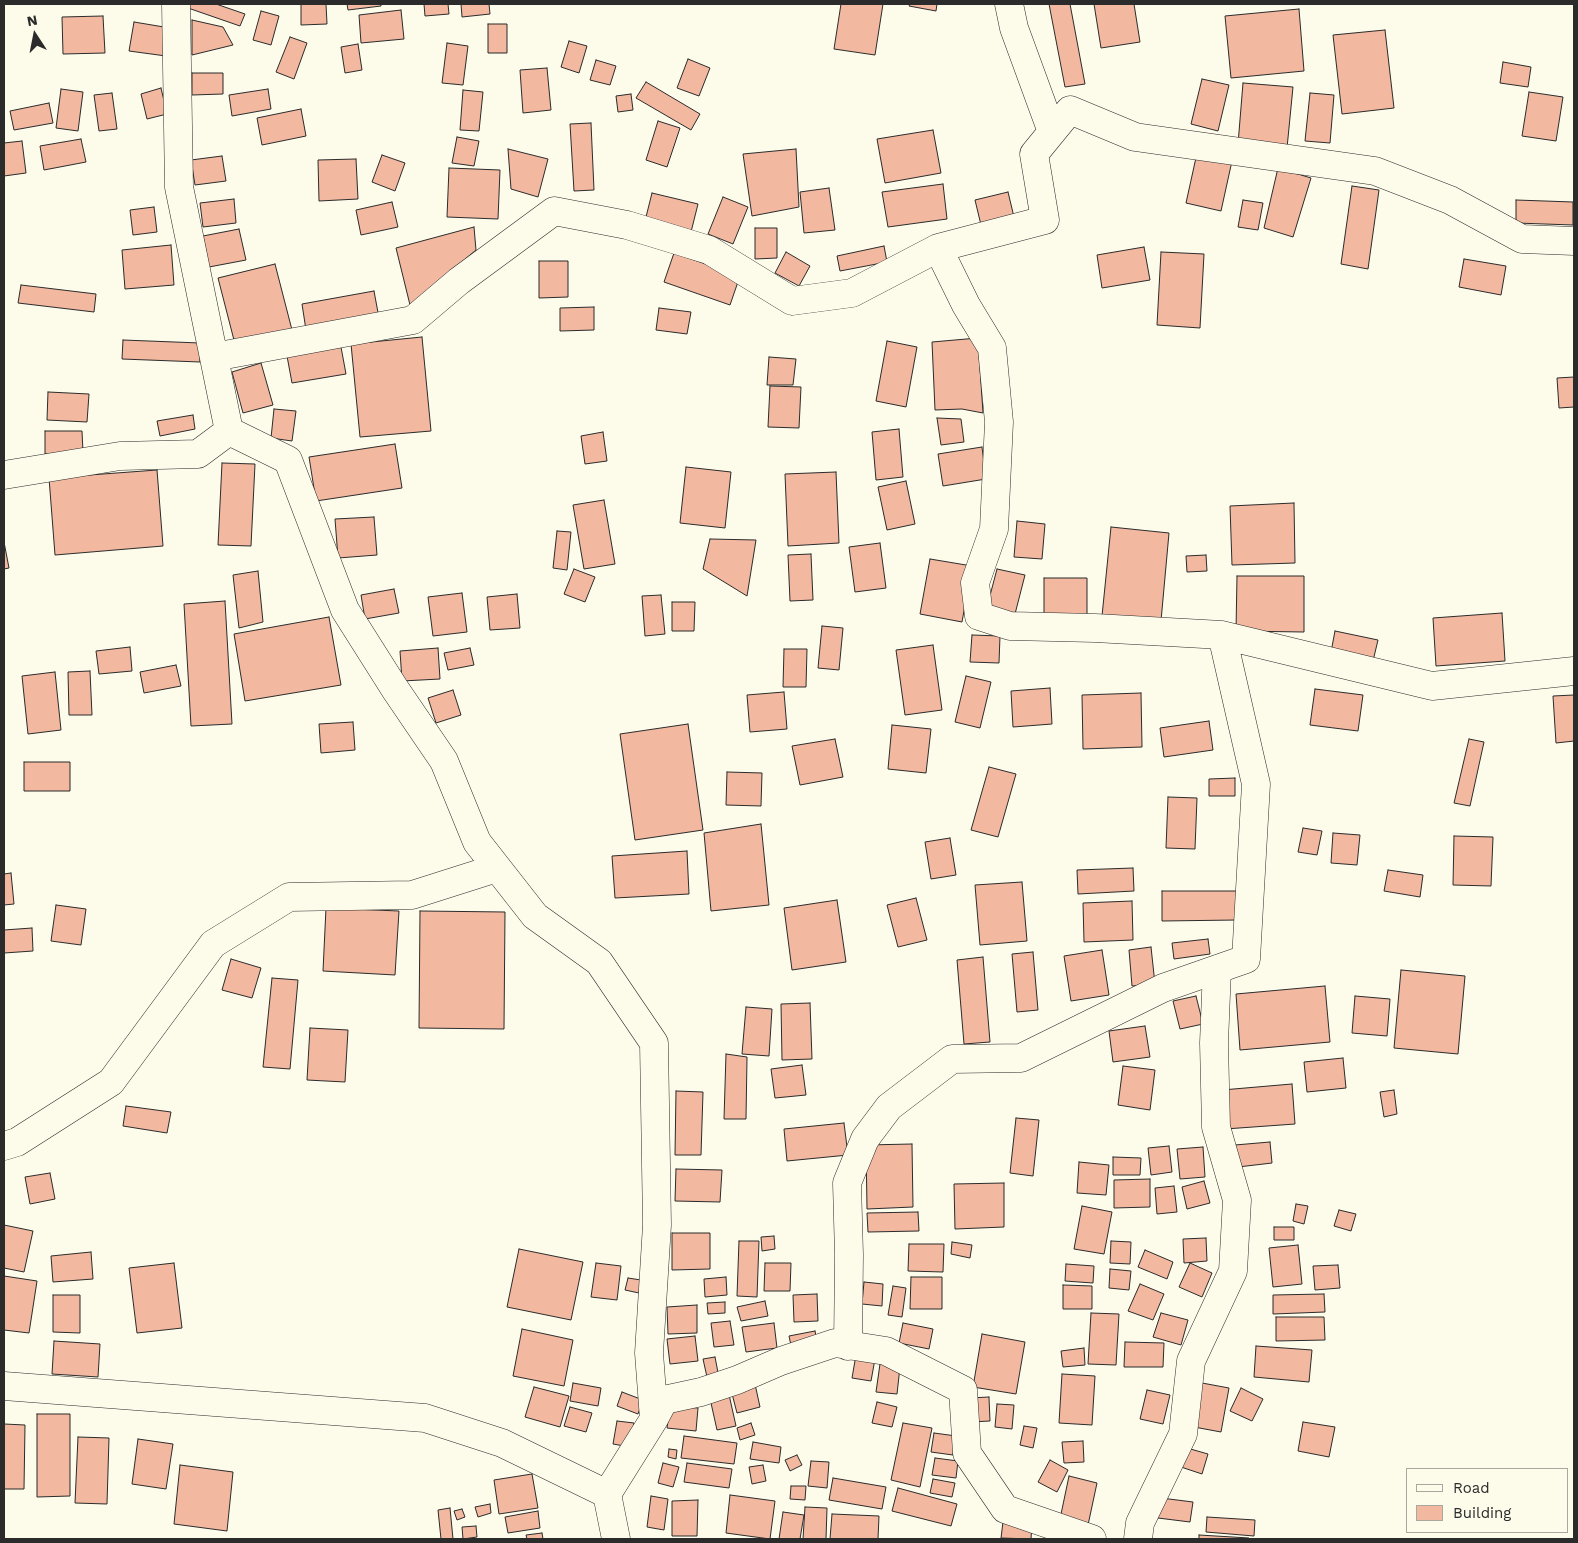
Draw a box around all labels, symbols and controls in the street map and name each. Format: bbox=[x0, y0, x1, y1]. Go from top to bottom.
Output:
north arrow bbox=[10, 10, 60, 60]
text: N bbox=[26, 11, 39, 29]
legend bbox=[1406, 1468, 1568, 1533]
text: Road bbox=[1453, 1479, 1490, 1497]
text: Building bbox=[1453, 1504, 1511, 1522]

